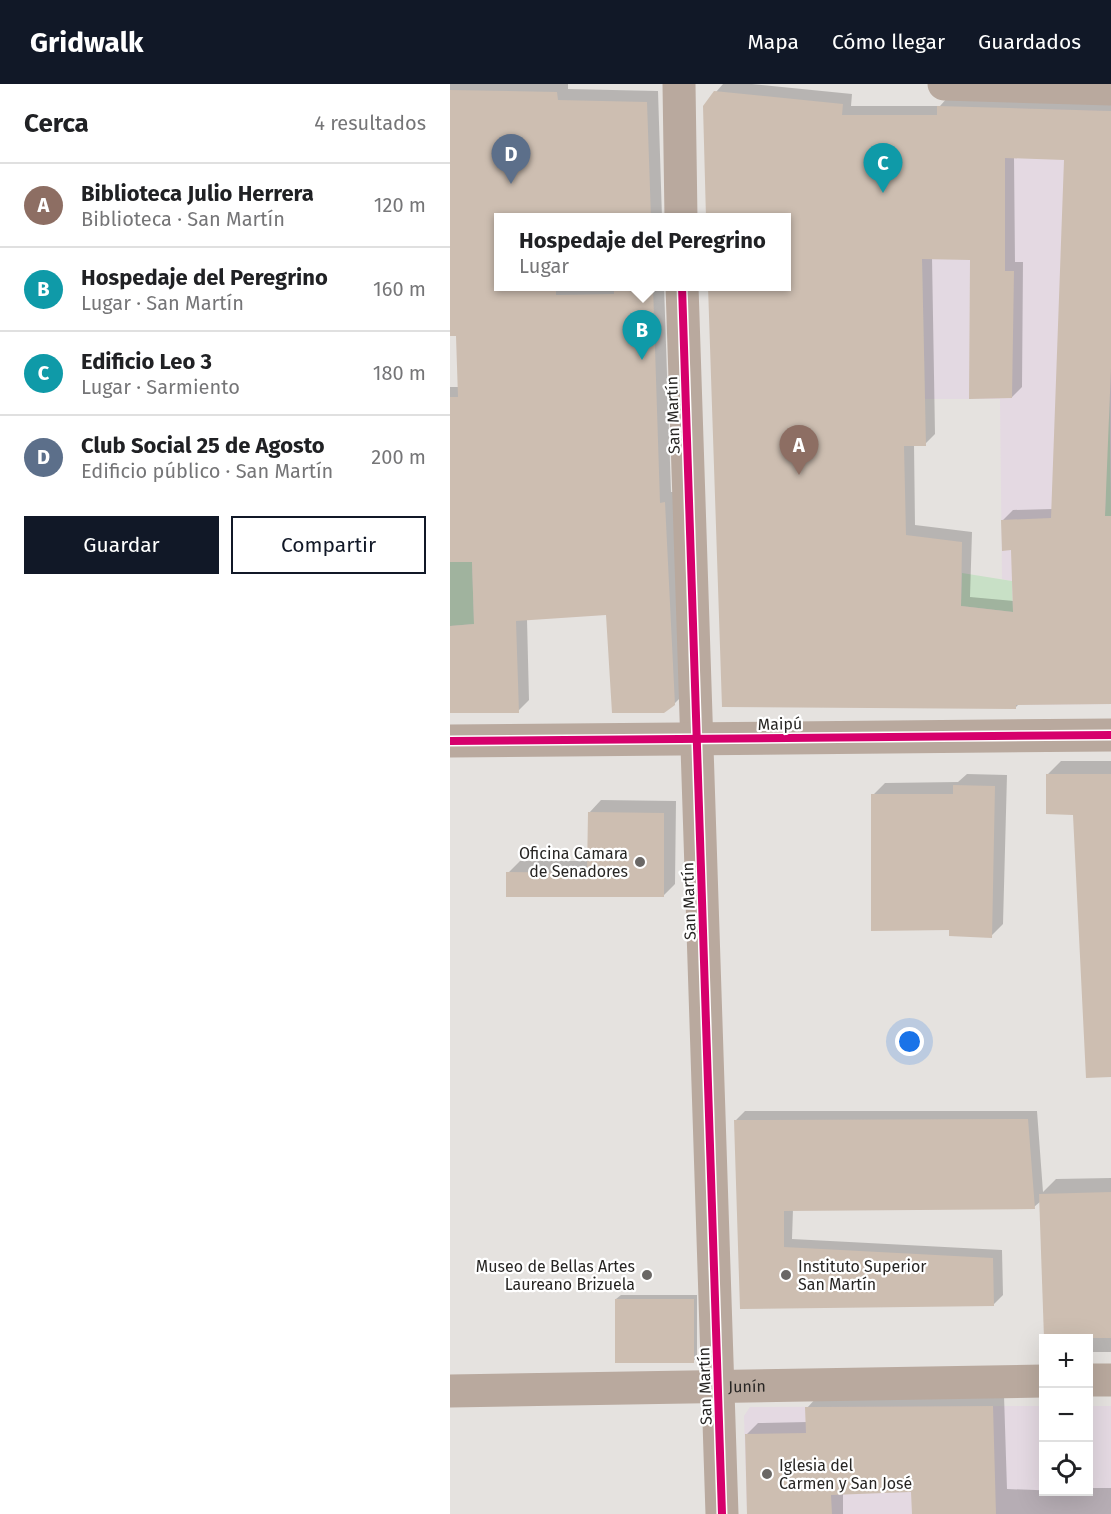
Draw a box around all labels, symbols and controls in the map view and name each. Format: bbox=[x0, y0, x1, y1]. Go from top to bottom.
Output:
text: Gridwalk bbox=[30, 26, 143, 59]
text: Mapa bbox=[747, 29, 799, 55]
text: Cómo llegar bbox=[832, 29, 945, 55]
text: Guardados bbox=[978, 29, 1081, 55]
text: Cerca bbox=[24, 108, 89, 139]
text: 4 resultados bbox=[314, 111, 426, 135]
pin: D bbox=[492, 135, 530, 184]
pin: C bbox=[864, 144, 902, 193]
text: Biblioteca Julio Herrera bbox=[81, 180, 314, 207]
text: A bbox=[38, 193, 49, 217]
text: 120 m bbox=[374, 193, 426, 217]
text: Biblioteca · San Martín bbox=[81, 207, 285, 231]
popup bbox=[494, 213, 791, 291]
text: Hospedaje del Peregrino bbox=[519, 227, 766, 254]
text: Lugar bbox=[519, 254, 569, 278]
text: Hospedaje del Peregrino bbox=[81, 264, 328, 291]
text: B bbox=[37, 277, 50, 301]
text: 160 m bbox=[373, 277, 426, 301]
text: Lugar · San Martín bbox=[81, 291, 244, 315]
pin: B bbox=[622, 310, 662, 360]
text: Edificio Leo 3 bbox=[81, 348, 212, 375]
text: C bbox=[38, 361, 49, 385]
text: 180 m bbox=[373, 361, 426, 385]
text: Lugar · Sarmiento bbox=[81, 375, 240, 399]
street label: San Martín bbox=[662, 376, 684, 454]
pin: A bbox=[780, 426, 818, 475]
text: Club Social 25 de Agosto bbox=[81, 432, 325, 459]
text: D bbox=[37, 445, 50, 469]
text: 200 m bbox=[371, 445, 426, 469]
text: Edificio público · San Martín bbox=[81, 459, 333, 483]
button: Guardar bbox=[24, 516, 219, 574]
button: Compartir bbox=[231, 516, 426, 574]
street label: Maipú bbox=[758, 714, 802, 734]
place label: Oficina Camara de Senadores bbox=[519, 844, 628, 881]
marker: Oficina Camara de Senadores bbox=[633, 855, 647, 869]
street label: San Martín bbox=[678, 862, 700, 940]
your location bbox=[895, 1027, 924, 1056]
place label: Museo de Bellas Artes Laureano Brizuela bbox=[476, 1257, 635, 1294]
place label: Instituto Superior San Martín bbox=[798, 1257, 927, 1294]
marker: Museo de Bellas Artes Laureano Brizuela bbox=[640, 1268, 654, 1282]
marker: Instituto Superior San Martín bbox=[779, 1268, 793, 1282]
map controls bbox=[1039, 1334, 1093, 1496]
button: + bbox=[1039, 1334, 1093, 1388]
street label: San Martín bbox=[694, 1347, 716, 1425]
street label: Junín bbox=[728, 1376, 766, 1396]
button: − bbox=[1039, 1388, 1093, 1442]
button: locate bbox=[1039, 1442, 1093, 1496]
place label: Iglesia del Carmen y San José bbox=[779, 1456, 912, 1493]
marker: Iglesia del Carmen y San José bbox=[760, 1467, 774, 1481]

